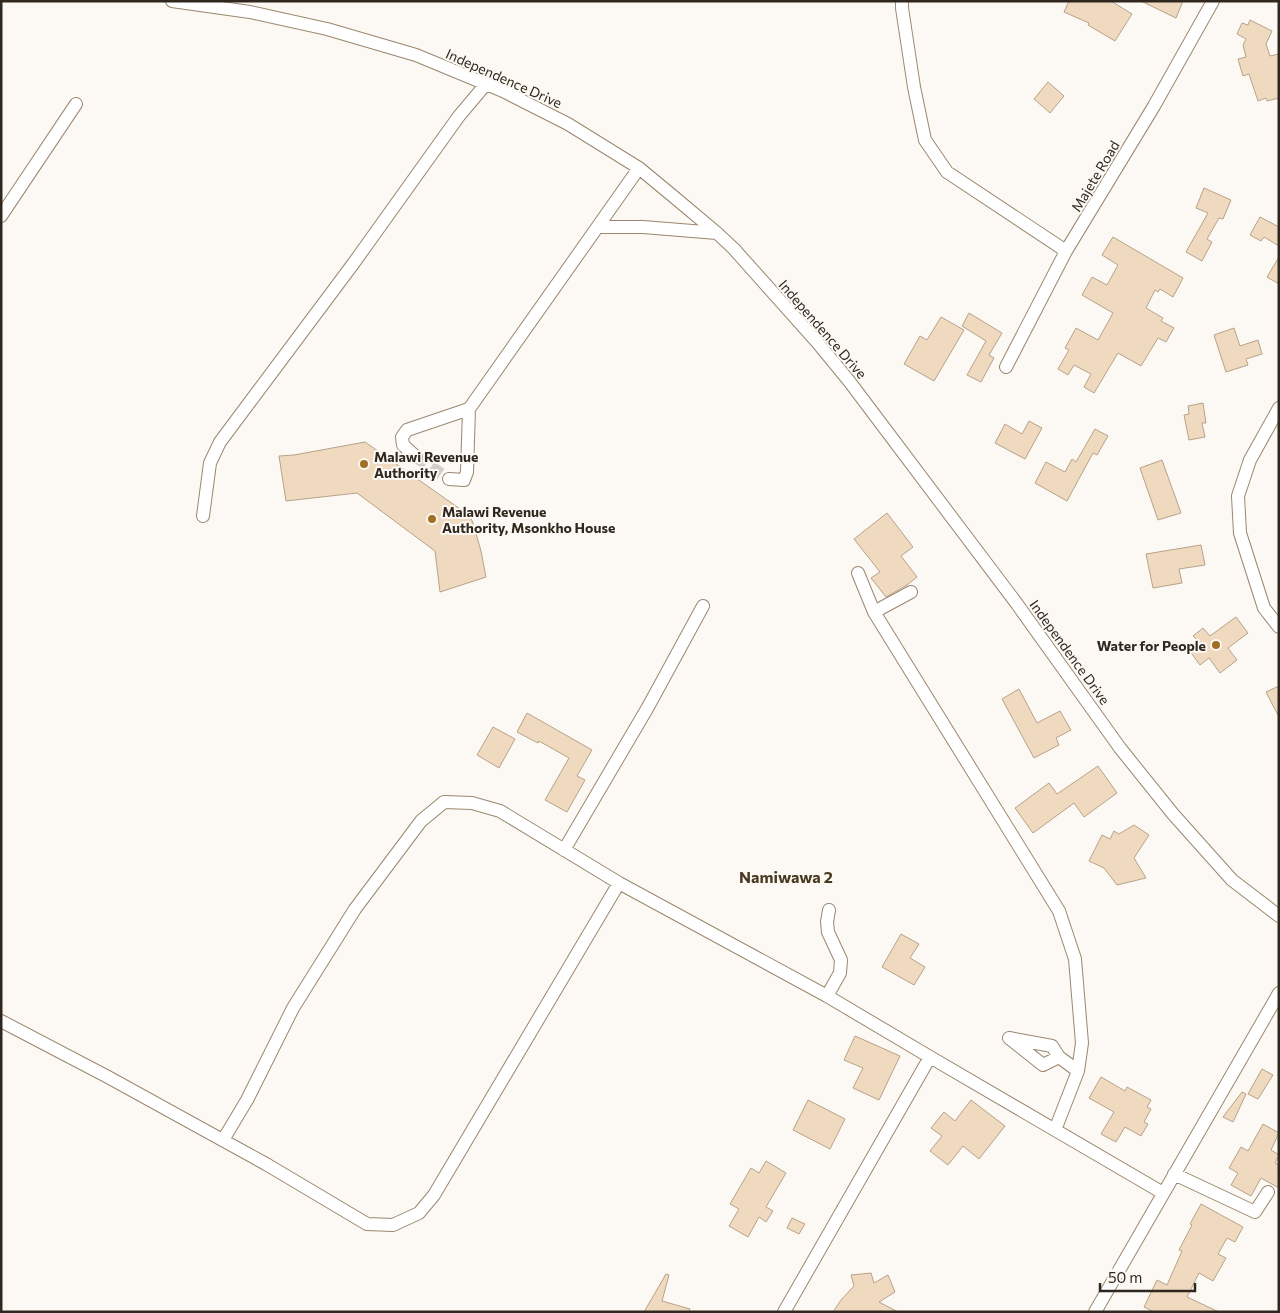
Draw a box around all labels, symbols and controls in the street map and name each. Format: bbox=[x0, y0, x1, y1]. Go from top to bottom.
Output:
street label: Independence Drive bbox=[443, 45, 565, 111]
street label: Majete Road bbox=[1067, 137, 1123, 215]
street label: Independence Drive bbox=[775, 276, 871, 382]
place label: Malawi Revenue Authority bbox=[374, 448, 478, 481]
marker: Malawi Revenue Authority bbox=[358, 458, 370, 470]
place label: Malawi Revenue Authority, Msonkho House bbox=[442, 503, 615, 536]
marker: Malawi Revenue Authority, Msonkho House bbox=[426, 513, 438, 525]
street label: Independence Drive bbox=[1026, 596, 1114, 708]
place label: Water for People bbox=[1097, 637, 1206, 654]
marker: Water for People bbox=[1210, 639, 1222, 651]
district label: Namiwawa 2 bbox=[739, 867, 833, 886]
scale bar bbox=[1100, 1260, 1195, 1292]
text: 50 m bbox=[1108, 1268, 1142, 1286]

